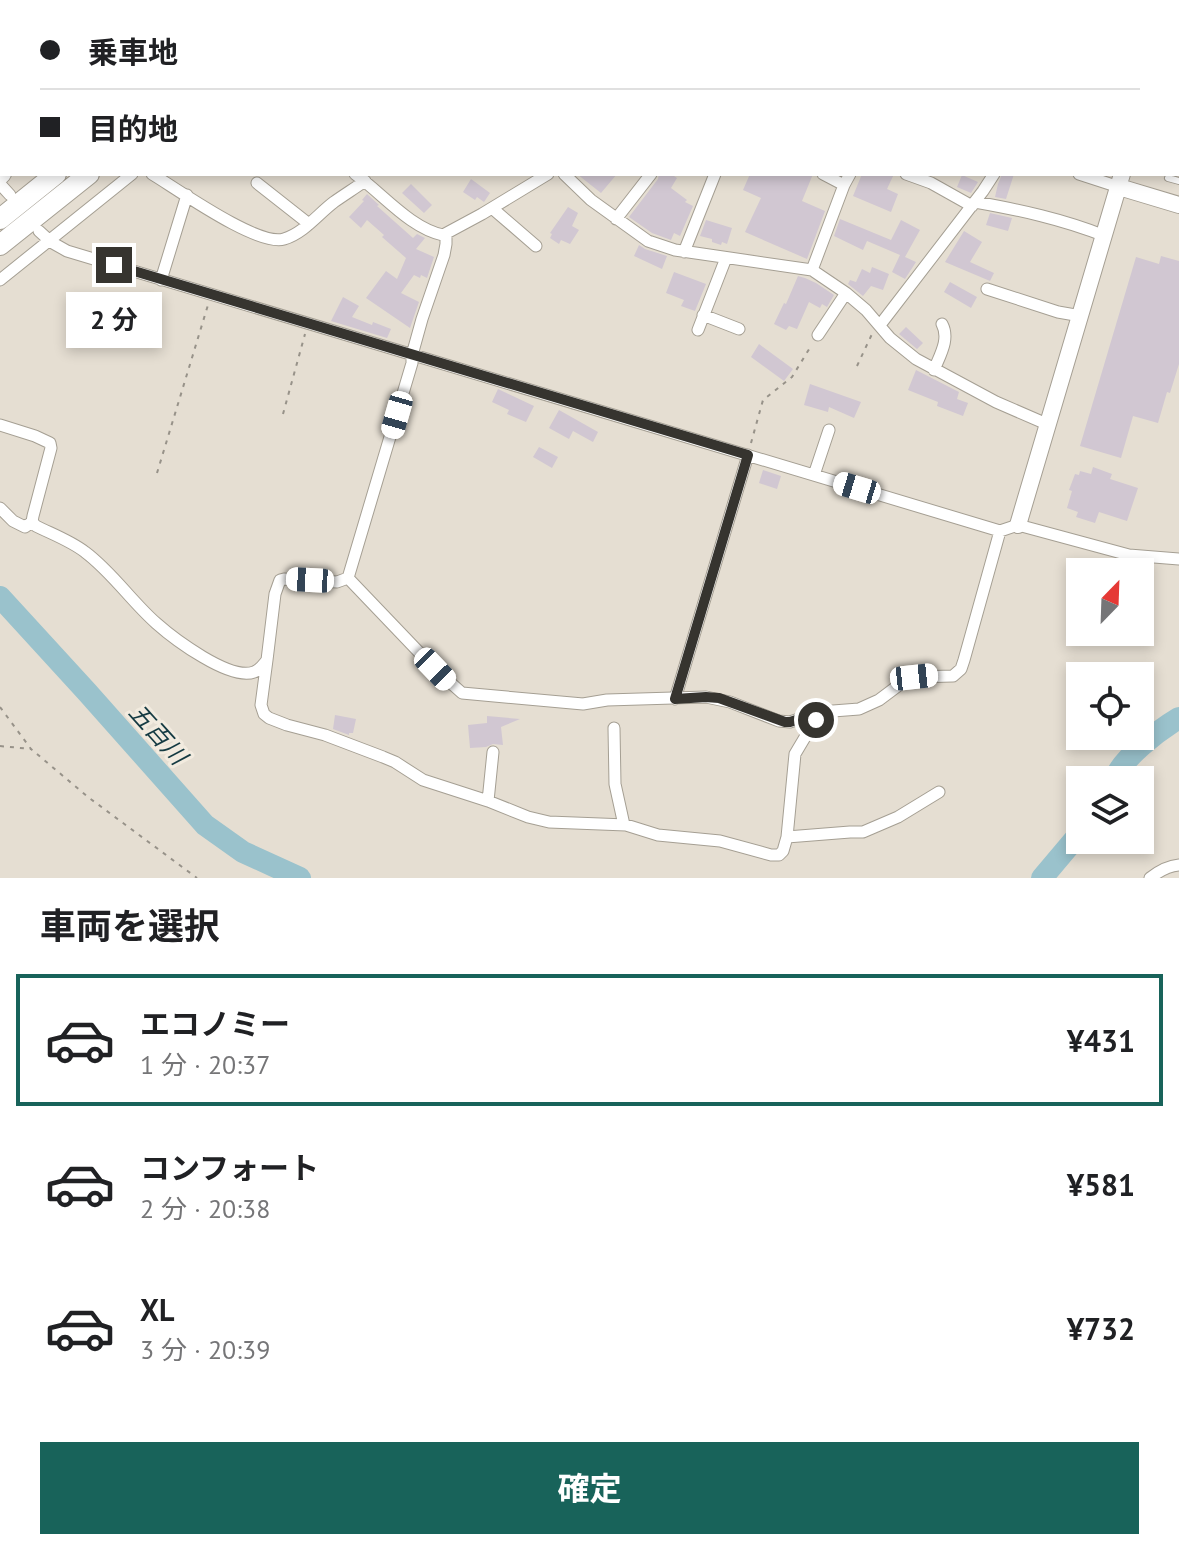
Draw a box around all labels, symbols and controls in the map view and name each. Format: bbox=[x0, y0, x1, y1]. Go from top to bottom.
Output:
text: 乗車地 bbox=[88, 32, 178, 71]
text: 目的地 bbox=[88, 109, 178, 148]
route end bbox=[96, 247, 132, 283]
callout: 2 分 bbox=[66, 293, 162, 349]
text: 2 分 bbox=[90, 303, 138, 336]
car bbox=[379, 389, 415, 441]
car bbox=[831, 470, 883, 506]
north arrow bbox=[1066, 558, 1154, 646]
map controls bbox=[1066, 558, 1154, 854]
car bbox=[285, 567, 335, 593]
car bbox=[410, 643, 460, 695]
button: locate bbox=[1066, 662, 1154, 750]
car bbox=[889, 663, 939, 691]
water label: 五百川 bbox=[122, 697, 196, 773]
route start bbox=[798, 702, 834, 738]
button: layers bbox=[1066, 766, 1154, 854]
text: 車両を選択 bbox=[40, 902, 220, 949]
icon: car bbox=[44, 1004, 116, 1076]
text: エコノミー bbox=[140, 1004, 290, 1043]
text: ¥431 bbox=[1067, 1021, 1135, 1060]
text: 1 分 · 20:37 bbox=[140, 1048, 270, 1081]
icon: car bbox=[44, 1148, 116, 1220]
text: コンフォート bbox=[140, 1148, 319, 1187]
text: ¥581 bbox=[1067, 1165, 1135, 1204]
text: 2 分 · 20:38 bbox=[140, 1192, 270, 1225]
text: XL bbox=[140, 1290, 174, 1329]
icon: car bbox=[44, 1292, 116, 1364]
text: ¥732 bbox=[1067, 1309, 1135, 1348]
text: 3 分 · 20:39 bbox=[140, 1333, 270, 1366]
button: 確定 bbox=[40, 1442, 1139, 1534]

